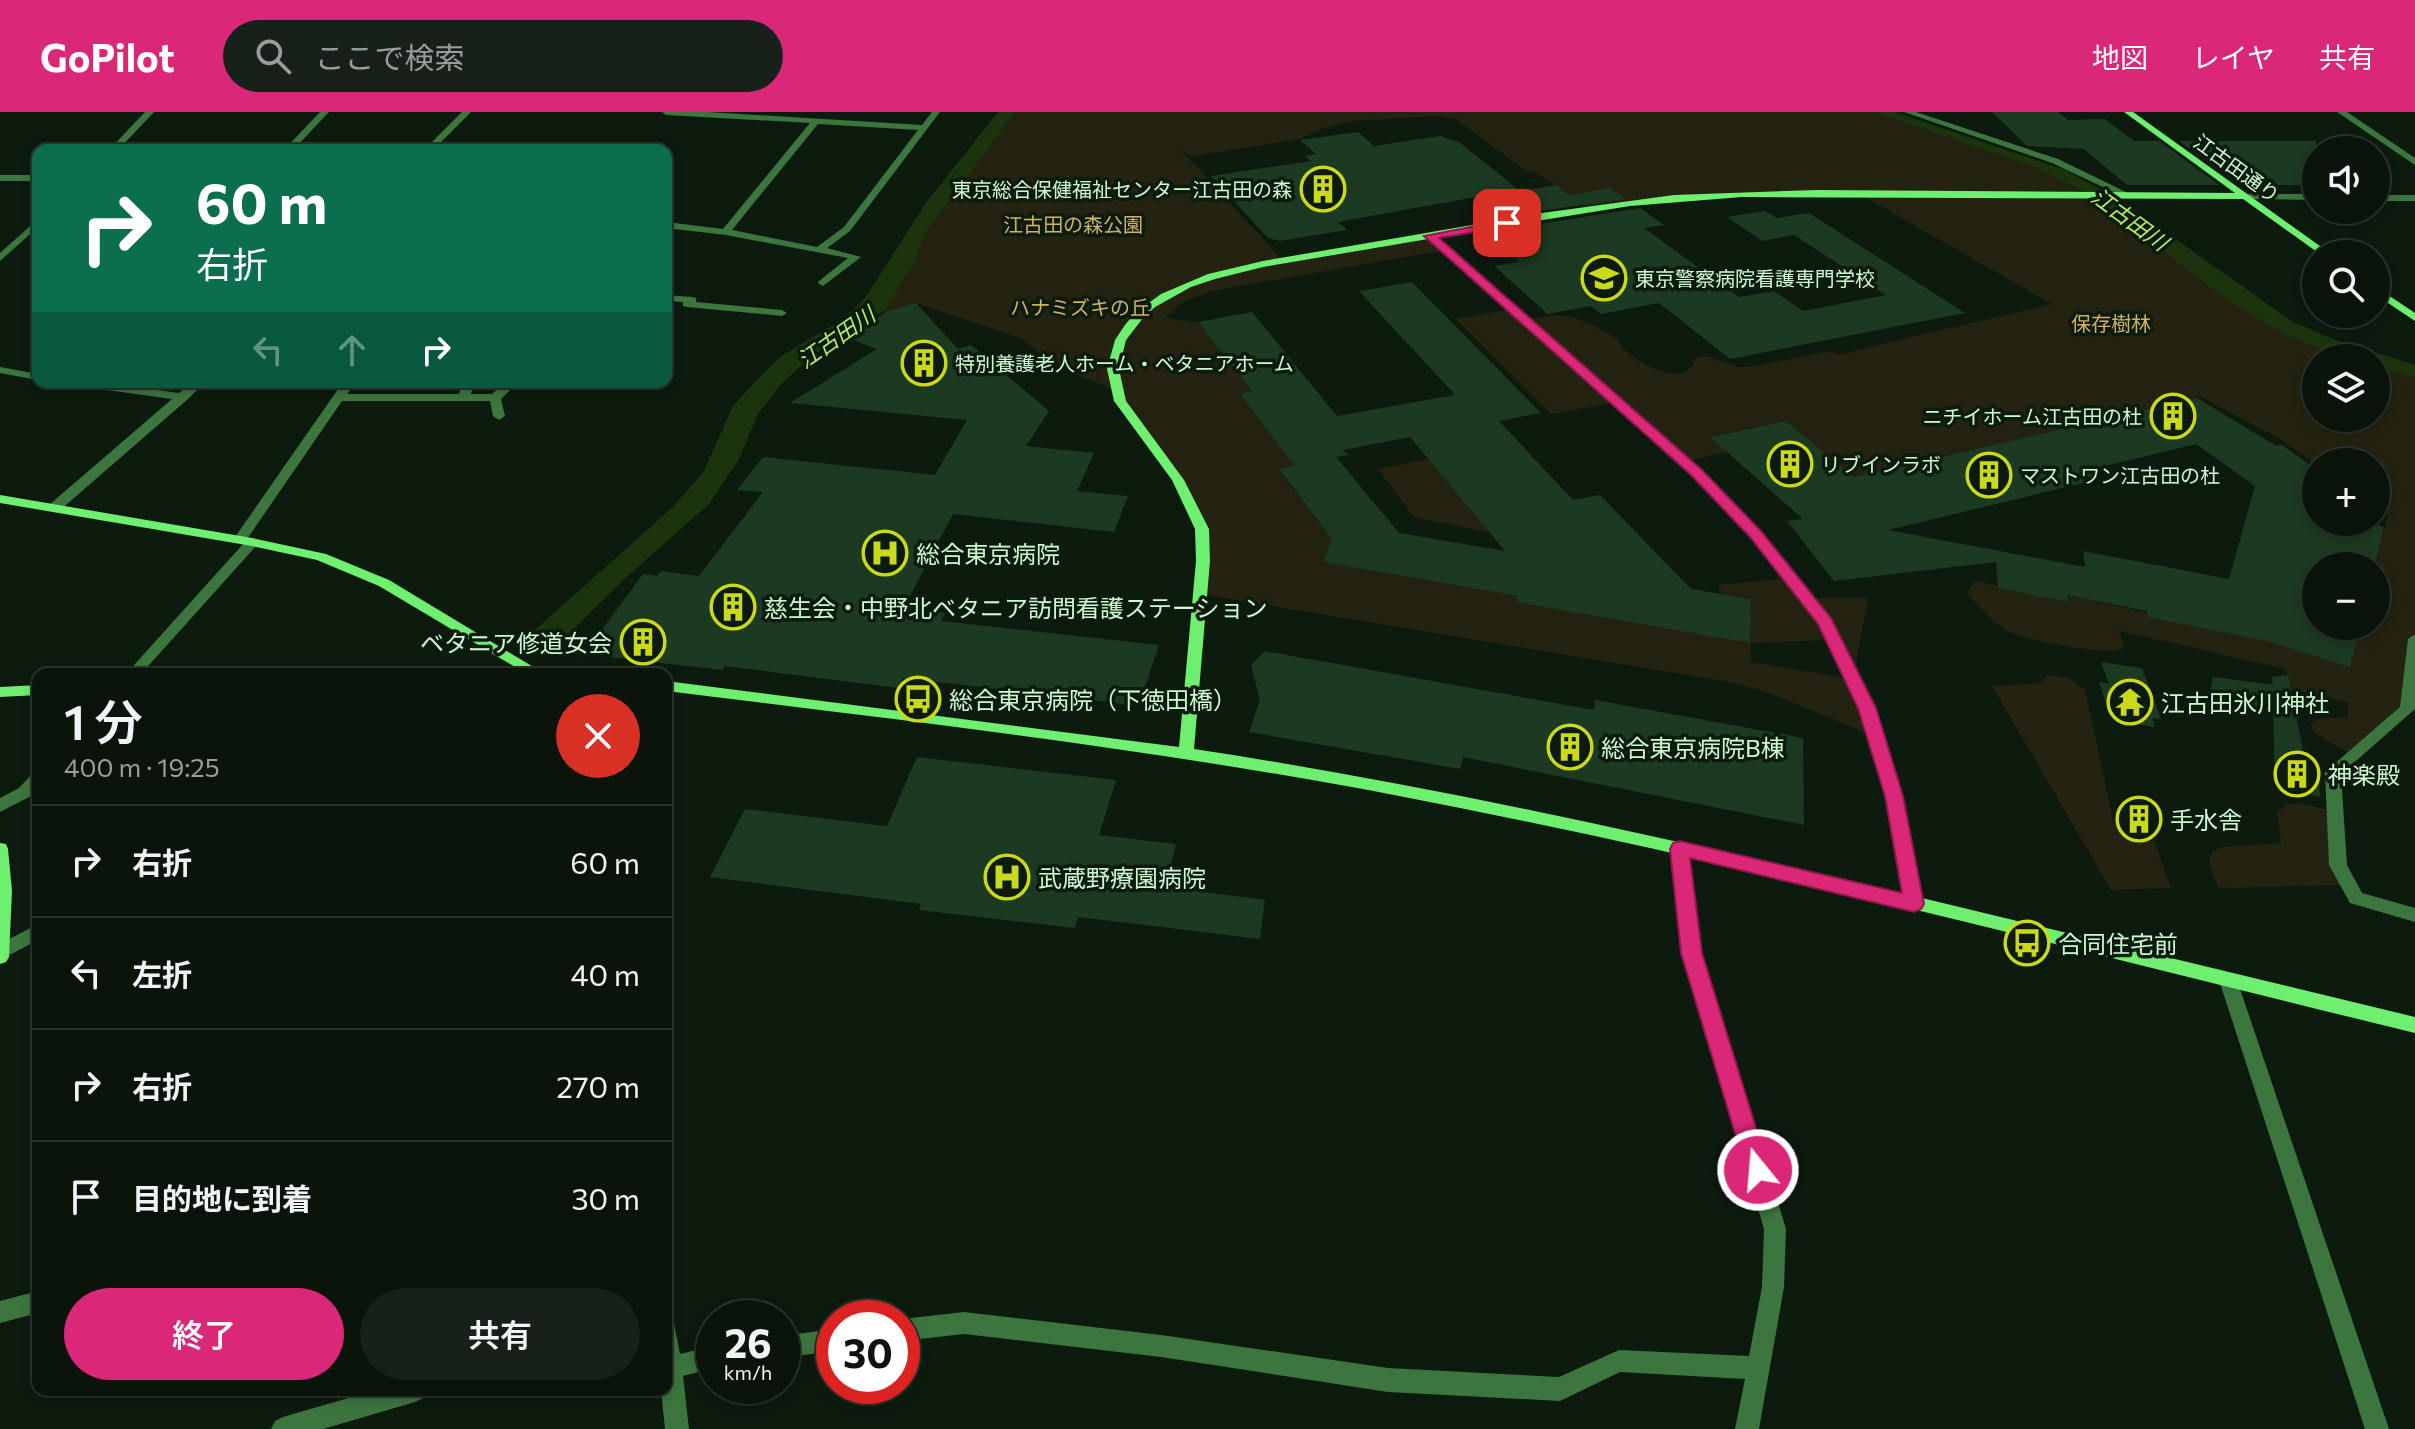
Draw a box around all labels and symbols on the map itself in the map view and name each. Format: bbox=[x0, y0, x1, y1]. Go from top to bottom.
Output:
street label: 江古田通り bbox=[2189, 129, 2285, 207]
building icon: 東京総合保健福祉センター江古田の森 bbox=[1299, 165, 1347, 213]
place label: 東京総合保健福祉センター江古田の森 bbox=[952, 177, 1292, 201]
water label: 江古田川 bbox=[2086, 182, 2175, 257]
pin bbox=[1473, 189, 1541, 257]
park label: 江古田の森公園 bbox=[1003, 212, 1143, 236]
school or university icon: 東京警察病院看護専門学校 bbox=[1580, 254, 1628, 302]
place label: 東京警察病院看護専門学校 bbox=[1635, 266, 1875, 290]
park label: ハナミズキの丘 bbox=[1010, 295, 1150, 319]
water label: 江古田川 bbox=[792, 300, 881, 373]
park label: 保存樹林 bbox=[2071, 311, 2151, 335]
building icon: 特別養護老人ホーム・ベタニアホーム bbox=[900, 339, 948, 387]
place label: 特別養護老人ホーム・ベタニアホーム bbox=[955, 351, 1294, 375]
building icon: ニチイホーム江古田の杜 bbox=[2149, 392, 2197, 440]
place label: ニチイホーム江古田の杜 bbox=[1923, 404, 2142, 428]
building icon: リブインラボ bbox=[1766, 440, 1814, 488]
building icon: マストワン江古田の杜 bbox=[1965, 451, 2013, 499]
place label: リブインラボ bbox=[1821, 452, 1941, 476]
place label: マストワン江古田の杜 bbox=[2020, 463, 2220, 487]
hospital icon: 総合東京病院 bbox=[861, 529, 909, 577]
place label: 総合東京病院 bbox=[916, 539, 1060, 568]
building icon: 慈生会・中野北ベタニア訪問看護ステーション bbox=[709, 583, 757, 631]
place label: 慈生会・中野北ベタニア訪問看護ステーション bbox=[764, 593, 1268, 622]
building icon: ベタニア修道女会 bbox=[619, 618, 667, 666]
place label: ベタニア修道女会 bbox=[420, 628, 612, 657]
bus stop icon: 総合東京病院（下徳田橋） bbox=[894, 675, 942, 723]
temple icon: 江古田氷川神社 bbox=[2106, 678, 2154, 726]
place label: 総合東京病院（下徳田橋） bbox=[949, 685, 1237, 714]
place label: 江古田氷川神社 bbox=[2161, 688, 2329, 717]
building icon: 総合東京病院B棟 bbox=[1546, 723, 1594, 771]
place label: 総合東京病院B棟 bbox=[1601, 733, 1785, 762]
building icon: 神楽殿 bbox=[2273, 750, 2321, 798]
place label: 神楽殿 bbox=[2328, 760, 2400, 789]
building icon: 手水舎 bbox=[2115, 795, 2163, 843]
place label: 手水舎 bbox=[2170, 805, 2242, 834]
hospital icon: 武蔵野療園病院 bbox=[983, 853, 1031, 901]
place label: 武蔵野療園病院 bbox=[1038, 863, 1206, 892]
bus stop icon: 合同住宅前 bbox=[2003, 919, 2051, 967]
place label: 合同住宅前 bbox=[2058, 929, 2178, 958]
position arrow bbox=[1716, 1128, 1800, 1212]
speed limit sign: 30 bbox=[816, 1300, 920, 1404]

